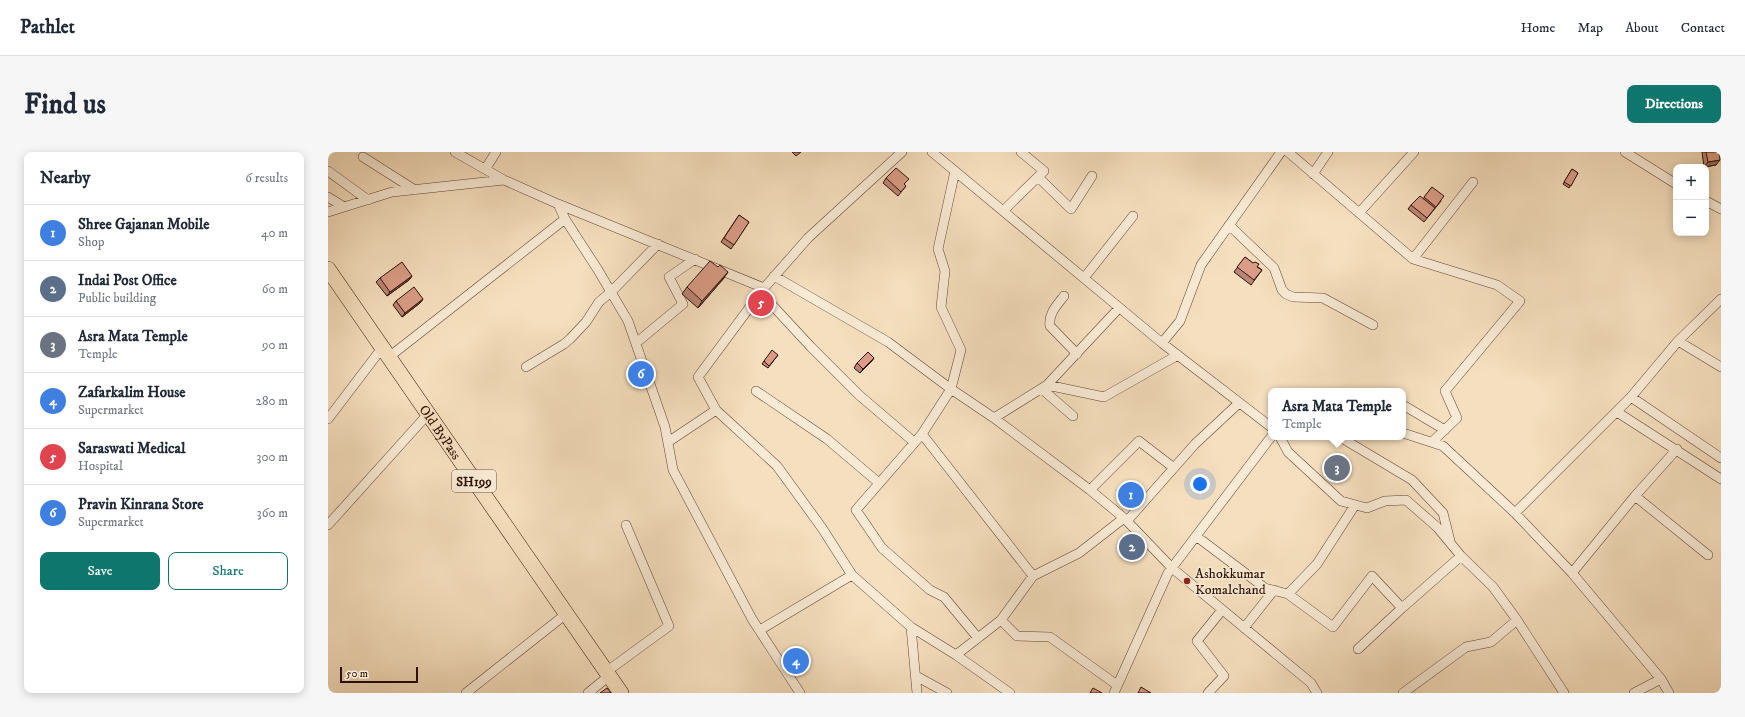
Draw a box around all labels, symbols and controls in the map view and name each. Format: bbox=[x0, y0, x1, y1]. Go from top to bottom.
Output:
text: Pathlet bbox=[20, 16, 75, 39]
text: Home bbox=[1521, 19, 1555, 37]
text: Map bbox=[1577, 19, 1603, 37]
text: About bbox=[1625, 19, 1659, 37]
text: Contact bbox=[1681, 19, 1725, 37]
button: Directions bbox=[1627, 85, 1721, 123]
text: Find us bbox=[24, 87, 106, 122]
map controls bbox=[1673, 164, 1709, 236]
button: + bbox=[1673, 164, 1709, 200]
text: Nearby bbox=[40, 167, 90, 189]
text: 6 results bbox=[245, 170, 288, 186]
button: − bbox=[1673, 200, 1709, 236]
text: Shree Gajanan Mobile bbox=[78, 215, 209, 234]
text: 1 bbox=[51, 225, 55, 241]
text: 40 m bbox=[261, 225, 288, 241]
text: Shop bbox=[78, 234, 104, 250]
text: Indai Post Office bbox=[78, 271, 177, 290]
text: 2 bbox=[50, 281, 56, 297]
text: 60 m bbox=[262, 281, 288, 297]
pin: 5 bbox=[748, 288, 774, 318]
text: Public building bbox=[78, 290, 156, 306]
text: Asra Mata Temple bbox=[78, 327, 188, 346]
text: 3 bbox=[51, 337, 55, 353]
text: 90 m bbox=[262, 337, 288, 353]
text: Temple bbox=[78, 346, 117, 362]
pin: 6 bbox=[628, 359, 654, 389]
text: Zafarkalim House bbox=[78, 383, 185, 402]
popup bbox=[1268, 388, 1406, 440]
text: 4 bbox=[49, 393, 57, 409]
text: 280 m bbox=[256, 393, 288, 409]
text: Asra Mata Temple bbox=[1282, 397, 1392, 416]
text: Supermarket bbox=[78, 402, 144, 418]
street label: Old ByPass bbox=[415, 402, 465, 464]
text: Temple bbox=[1282, 416, 1322, 432]
text: Saraswati Medical bbox=[78, 439, 185, 458]
text: 5 bbox=[50, 449, 56, 465]
text: 300 m bbox=[257, 449, 288, 465]
pin: 3 bbox=[1324, 453, 1350, 483]
text: Hospital bbox=[78, 458, 123, 474]
road number: SH199 bbox=[452, 470, 496, 492]
your location bbox=[1190, 474, 1210, 494]
pin: 1 bbox=[1118, 480, 1144, 510]
text: Pravin Kinrana Store bbox=[78, 495, 203, 514]
text: 6 bbox=[50, 505, 56, 521]
text: 360 m bbox=[257, 505, 288, 521]
text: Supermarket bbox=[78, 514, 144, 530]
pin: 2 bbox=[1119, 532, 1145, 562]
button: Save bbox=[40, 552, 160, 590]
button: Share bbox=[168, 552, 288, 590]
place label: Ashokkumar Komalchand bbox=[1195, 565, 1266, 599]
marker: Ashokkumar Komalchand bbox=[1182, 576, 1192, 586]
pin: 4 bbox=[783, 646, 809, 676]
scale bar bbox=[340, 665, 418, 684]
text: 50 m bbox=[346, 667, 368, 681]

